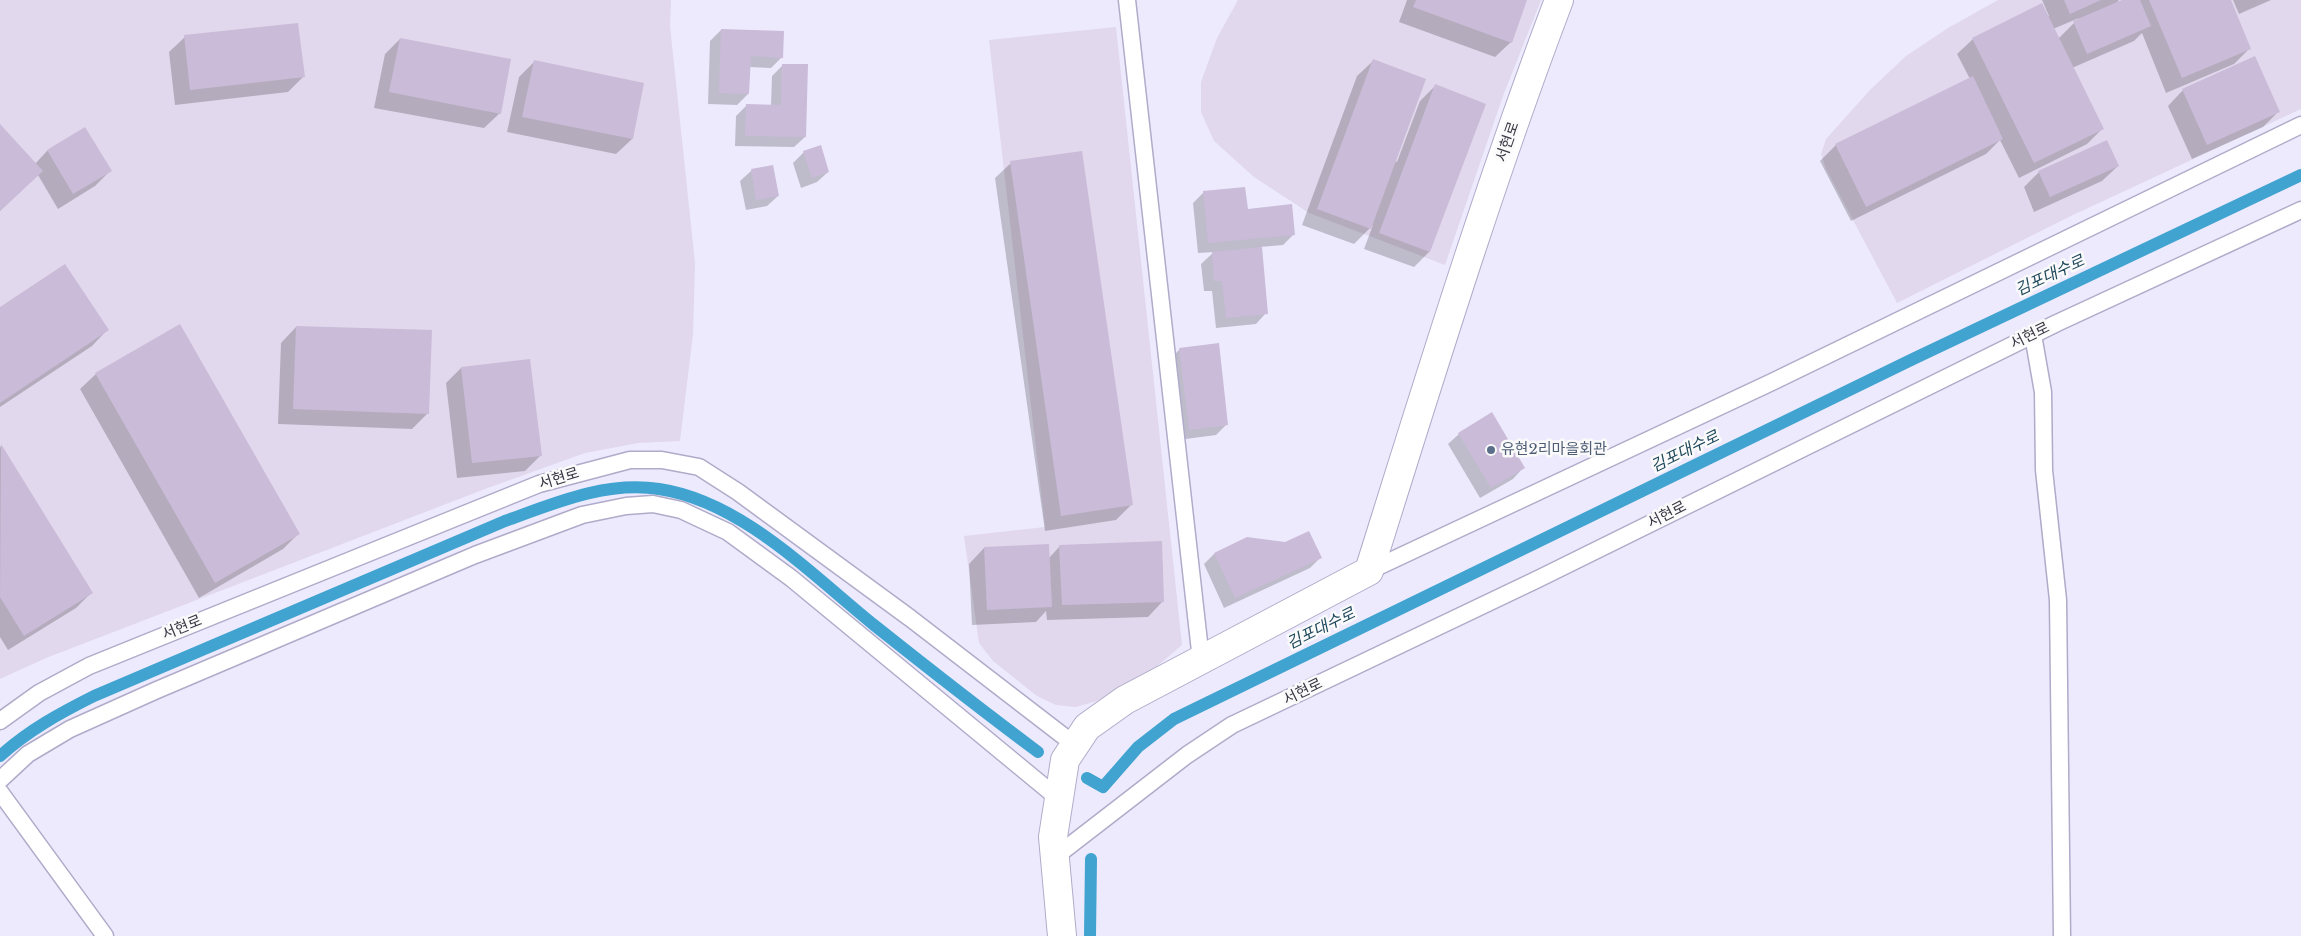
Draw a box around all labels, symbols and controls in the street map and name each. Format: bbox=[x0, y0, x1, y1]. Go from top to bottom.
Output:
street label: 서현로 bbox=[1493, 119, 1523, 165]
water label: 김포대수로 bbox=[2013, 252, 2087, 300]
street label: 서현로 bbox=[2007, 319, 2053, 353]
water label: 김포대수로 bbox=[1648, 427, 1722, 477]
place label: 유현2리마을회관 bbox=[1501, 441, 1607, 459]
marker: 유현2리마을회관 bbox=[1485, 444, 1497, 456]
street label: 서현로 bbox=[537, 464, 581, 494]
street label: 서현로 bbox=[1644, 498, 1690, 532]
water label: 김포대수로 bbox=[1284, 604, 1358, 654]
street label: 서현로 bbox=[159, 612, 205, 644]
street label: 서현로 bbox=[1280, 675, 1326, 709]

